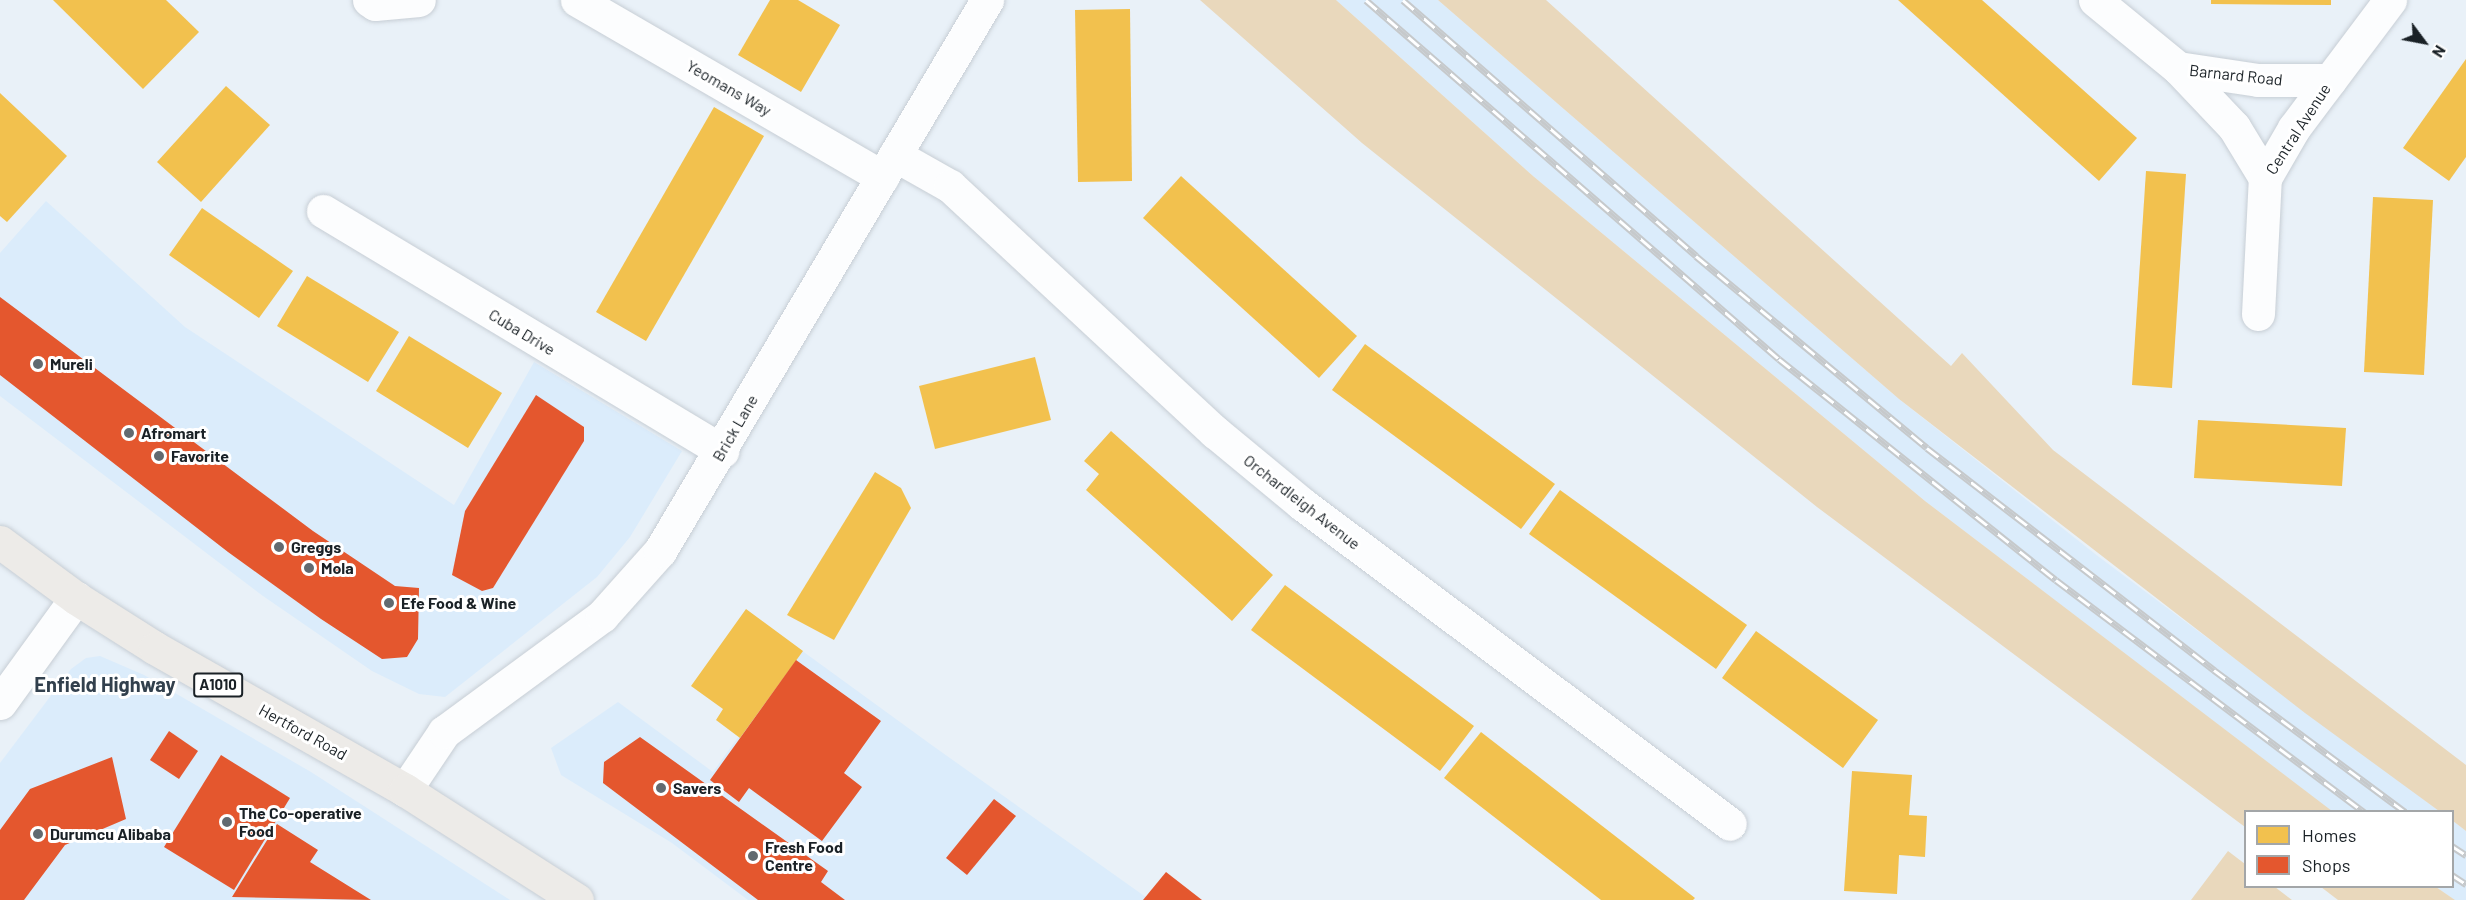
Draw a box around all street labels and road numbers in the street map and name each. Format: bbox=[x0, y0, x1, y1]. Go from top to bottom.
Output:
street label: Yeomans Way bbox=[683, 56, 775, 120]
street label: Barnard Road bbox=[2188, 61, 2284, 89]
street label: Central Avenue bbox=[2262, 80, 2334, 178]
street label: Cuba Drive bbox=[485, 305, 559, 359]
street label: Brick Lane bbox=[708, 391, 762, 465]
street label: Orchardleigh Avenue bbox=[1240, 450, 1364, 554]
road number: A1010 bbox=[192, 673, 244, 697]
street label: Hertford Road bbox=[256, 700, 350, 764]

